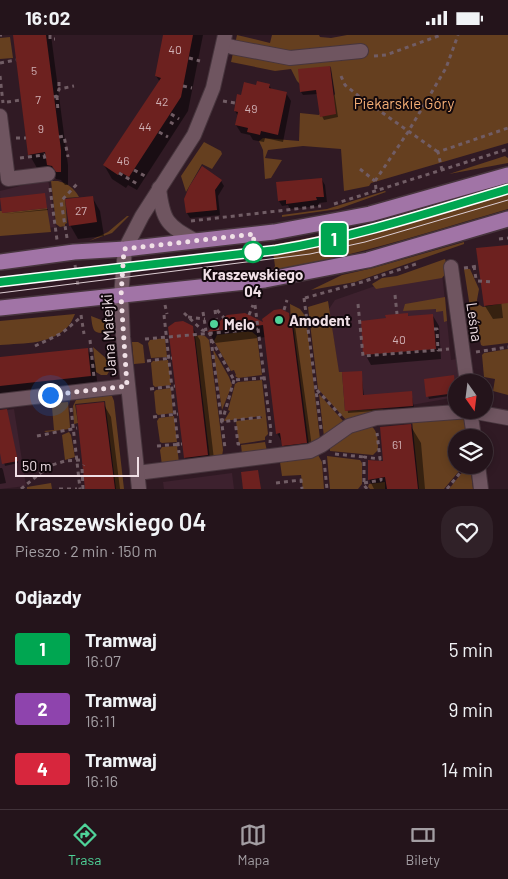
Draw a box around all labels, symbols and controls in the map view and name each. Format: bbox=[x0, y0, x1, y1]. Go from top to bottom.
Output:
text: 16:02 bbox=[25, 6, 70, 29]
house number: 40 bbox=[168, 42, 182, 56]
house number: 5 bbox=[31, 63, 37, 77]
house number: 7 bbox=[35, 92, 41, 106]
house number: 42 bbox=[155, 94, 169, 108]
park label: Piekarskie Góry bbox=[354, 94, 454, 112]
house number: 49 bbox=[245, 101, 257, 115]
house number: 44 bbox=[138, 119, 152, 133]
house number: 9 bbox=[38, 121, 44, 135]
house number: 46 bbox=[117, 153, 129, 167]
house number: 27 bbox=[75, 203, 87, 217]
line badge: 1 bbox=[318, 223, 350, 255]
text: 1 bbox=[331, 228, 337, 250]
marker: Kraszewskiego 04 bbox=[242, 241, 264, 263]
place label: Kraszewskiego 04 bbox=[203, 265, 303, 300]
street label: Jana Matejki bbox=[97, 294, 119, 376]
street label: Leśna bbox=[463, 301, 487, 343]
place label: Amodent bbox=[289, 311, 351, 329]
marker: Amodent bbox=[273, 314, 285, 326]
place label: Melo bbox=[224, 315, 255, 333]
marker: Melo bbox=[208, 318, 220, 330]
house number: 40 bbox=[392, 332, 406, 346]
north arrow bbox=[448, 374, 492, 419]
map controls bbox=[448, 374, 493, 474]
your location bbox=[38, 383, 63, 408]
button: layers bbox=[448, 429, 493, 474]
house number: 61 bbox=[392, 437, 402, 451]
scale bar bbox=[15, 454, 139, 477]
text: 50 m bbox=[22, 457, 51, 474]
button: heart bbox=[441, 506, 493, 558]
text: Kraszewskiego 04 bbox=[15, 507, 206, 536]
text: Pieszo · 2 min · 150 m bbox=[15, 541, 157, 560]
text: Odjazdy bbox=[15, 585, 81, 608]
text: Tramwaj bbox=[85, 628, 157, 651]
text: 1 bbox=[39, 638, 46, 660]
text: 5 min bbox=[449, 638, 493, 661]
text: 16:07 bbox=[85, 651, 121, 670]
text: Tramwaj bbox=[85, 688, 157, 711]
text: 2 bbox=[37, 698, 48, 720]
text: 9 min bbox=[449, 698, 493, 721]
text: 16:11 bbox=[85, 711, 116, 730]
text: Tramwaj bbox=[85, 748, 157, 771]
text: 4 bbox=[37, 758, 48, 780]
text: 14 min bbox=[441, 758, 493, 781]
text: 16:16 bbox=[85, 771, 118, 790]
tab: Trasa bbox=[68, 821, 101, 868]
tab: Mapa bbox=[237, 821, 269, 868]
tab: Bilety bbox=[405, 821, 440, 868]

